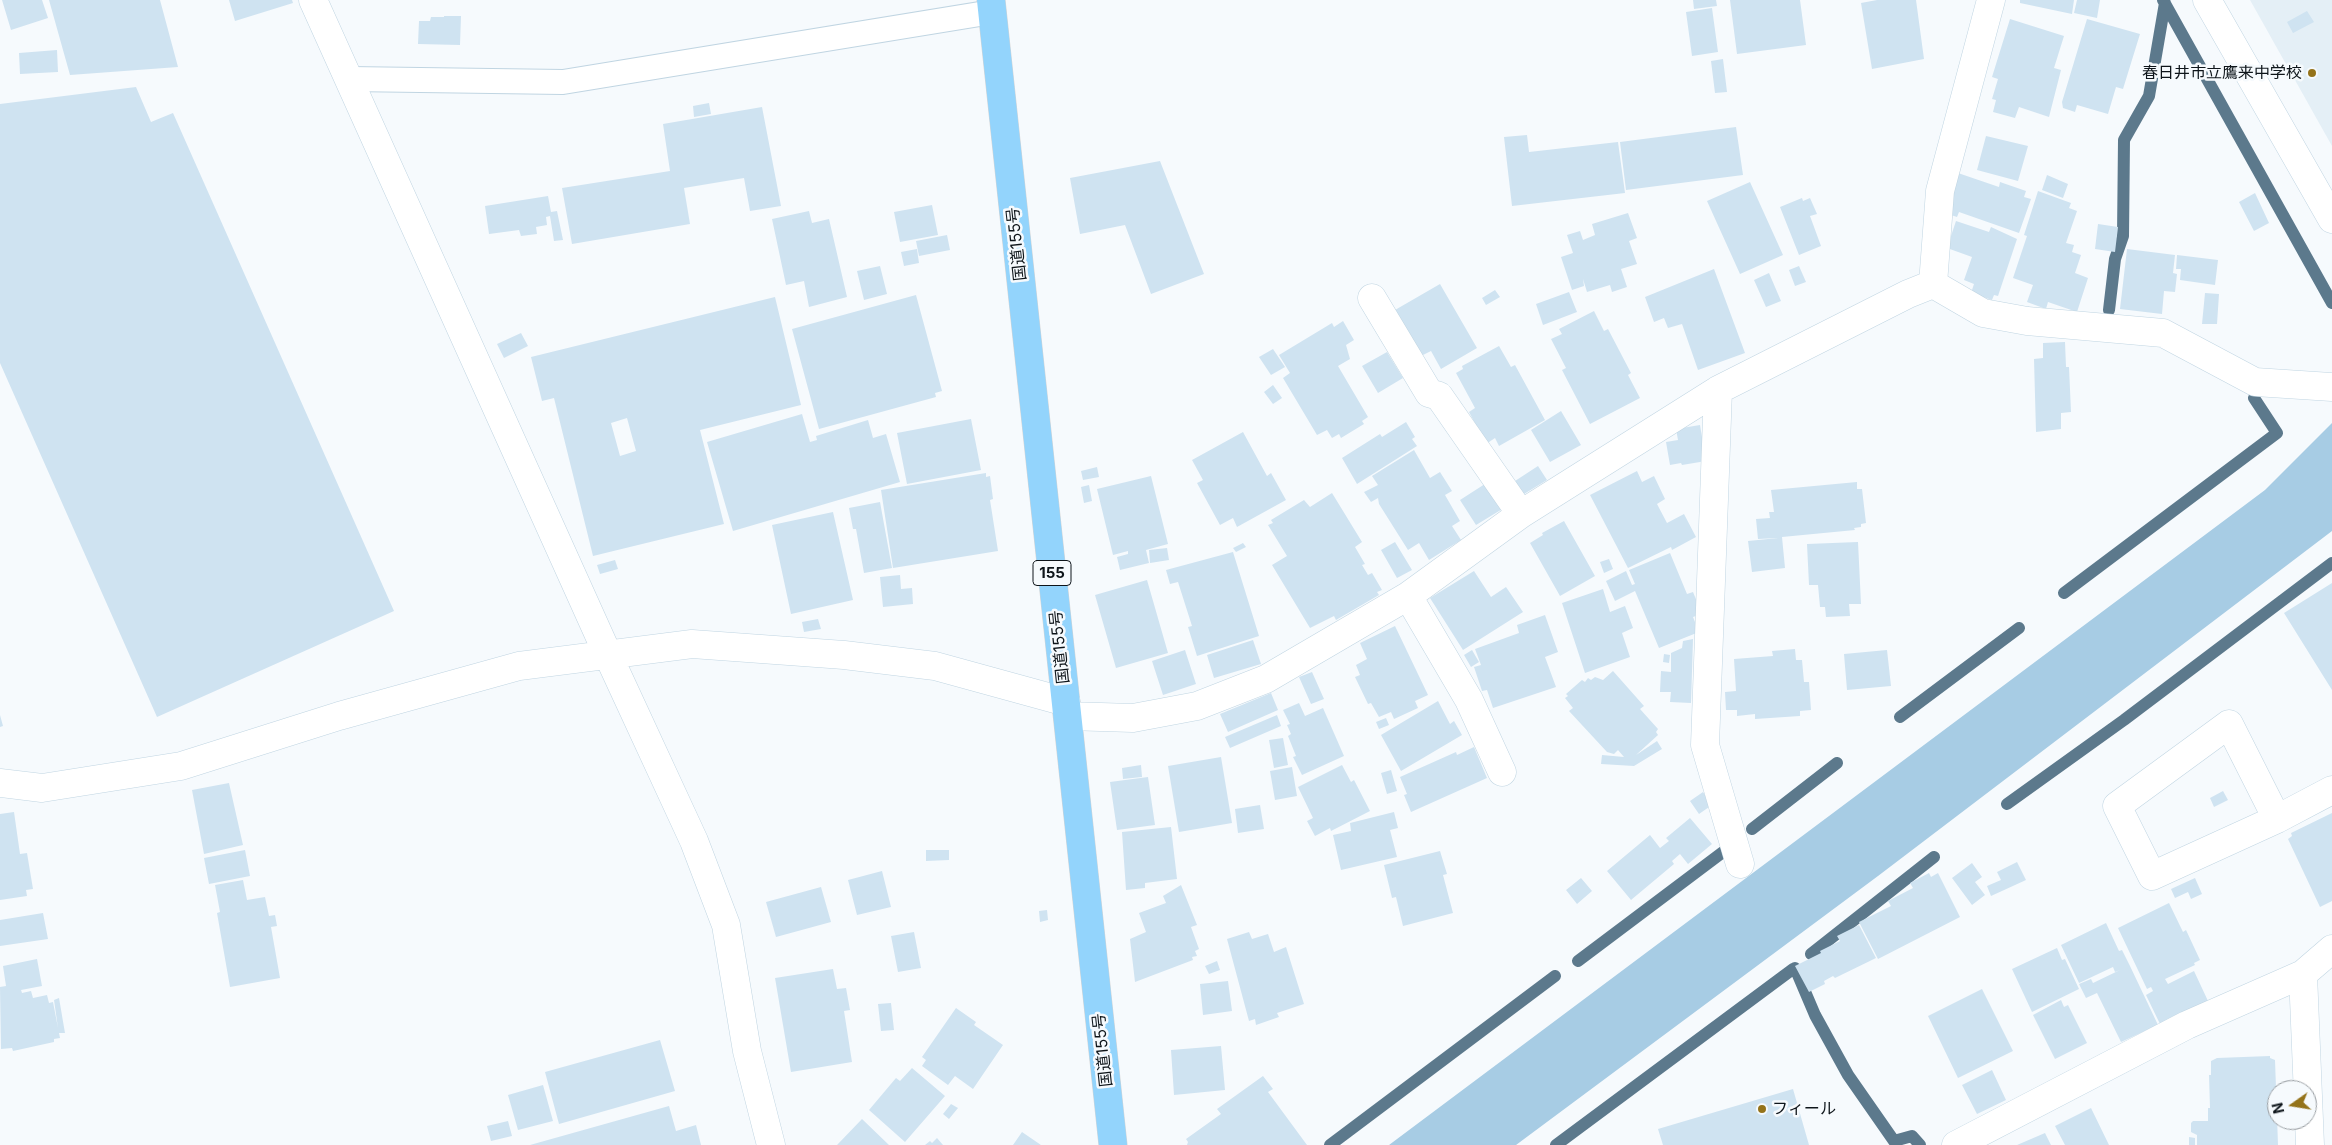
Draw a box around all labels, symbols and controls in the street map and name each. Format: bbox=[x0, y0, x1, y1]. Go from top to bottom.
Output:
place label: 春日井市立鷹来中学校 bbox=[2142, 63, 2302, 83]
marker: 春日井市立鷹来中学校 bbox=[2306, 67, 2318, 79]
street label: 国道155号 bbox=[1004, 206, 1030, 282]
road number: 155 bbox=[1033, 560, 1071, 586]
street label: 国道155号 bbox=[1047, 609, 1073, 685]
street label: 国道155号 bbox=[1090, 1012, 1116, 1088]
north arrow bbox=[2267, 1080, 2317, 1130]
place label: フィール bbox=[1772, 1099, 1836, 1119]
text: N bbox=[2268, 1101, 2287, 1115]
marker: フィール bbox=[1756, 1103, 1768, 1115]

